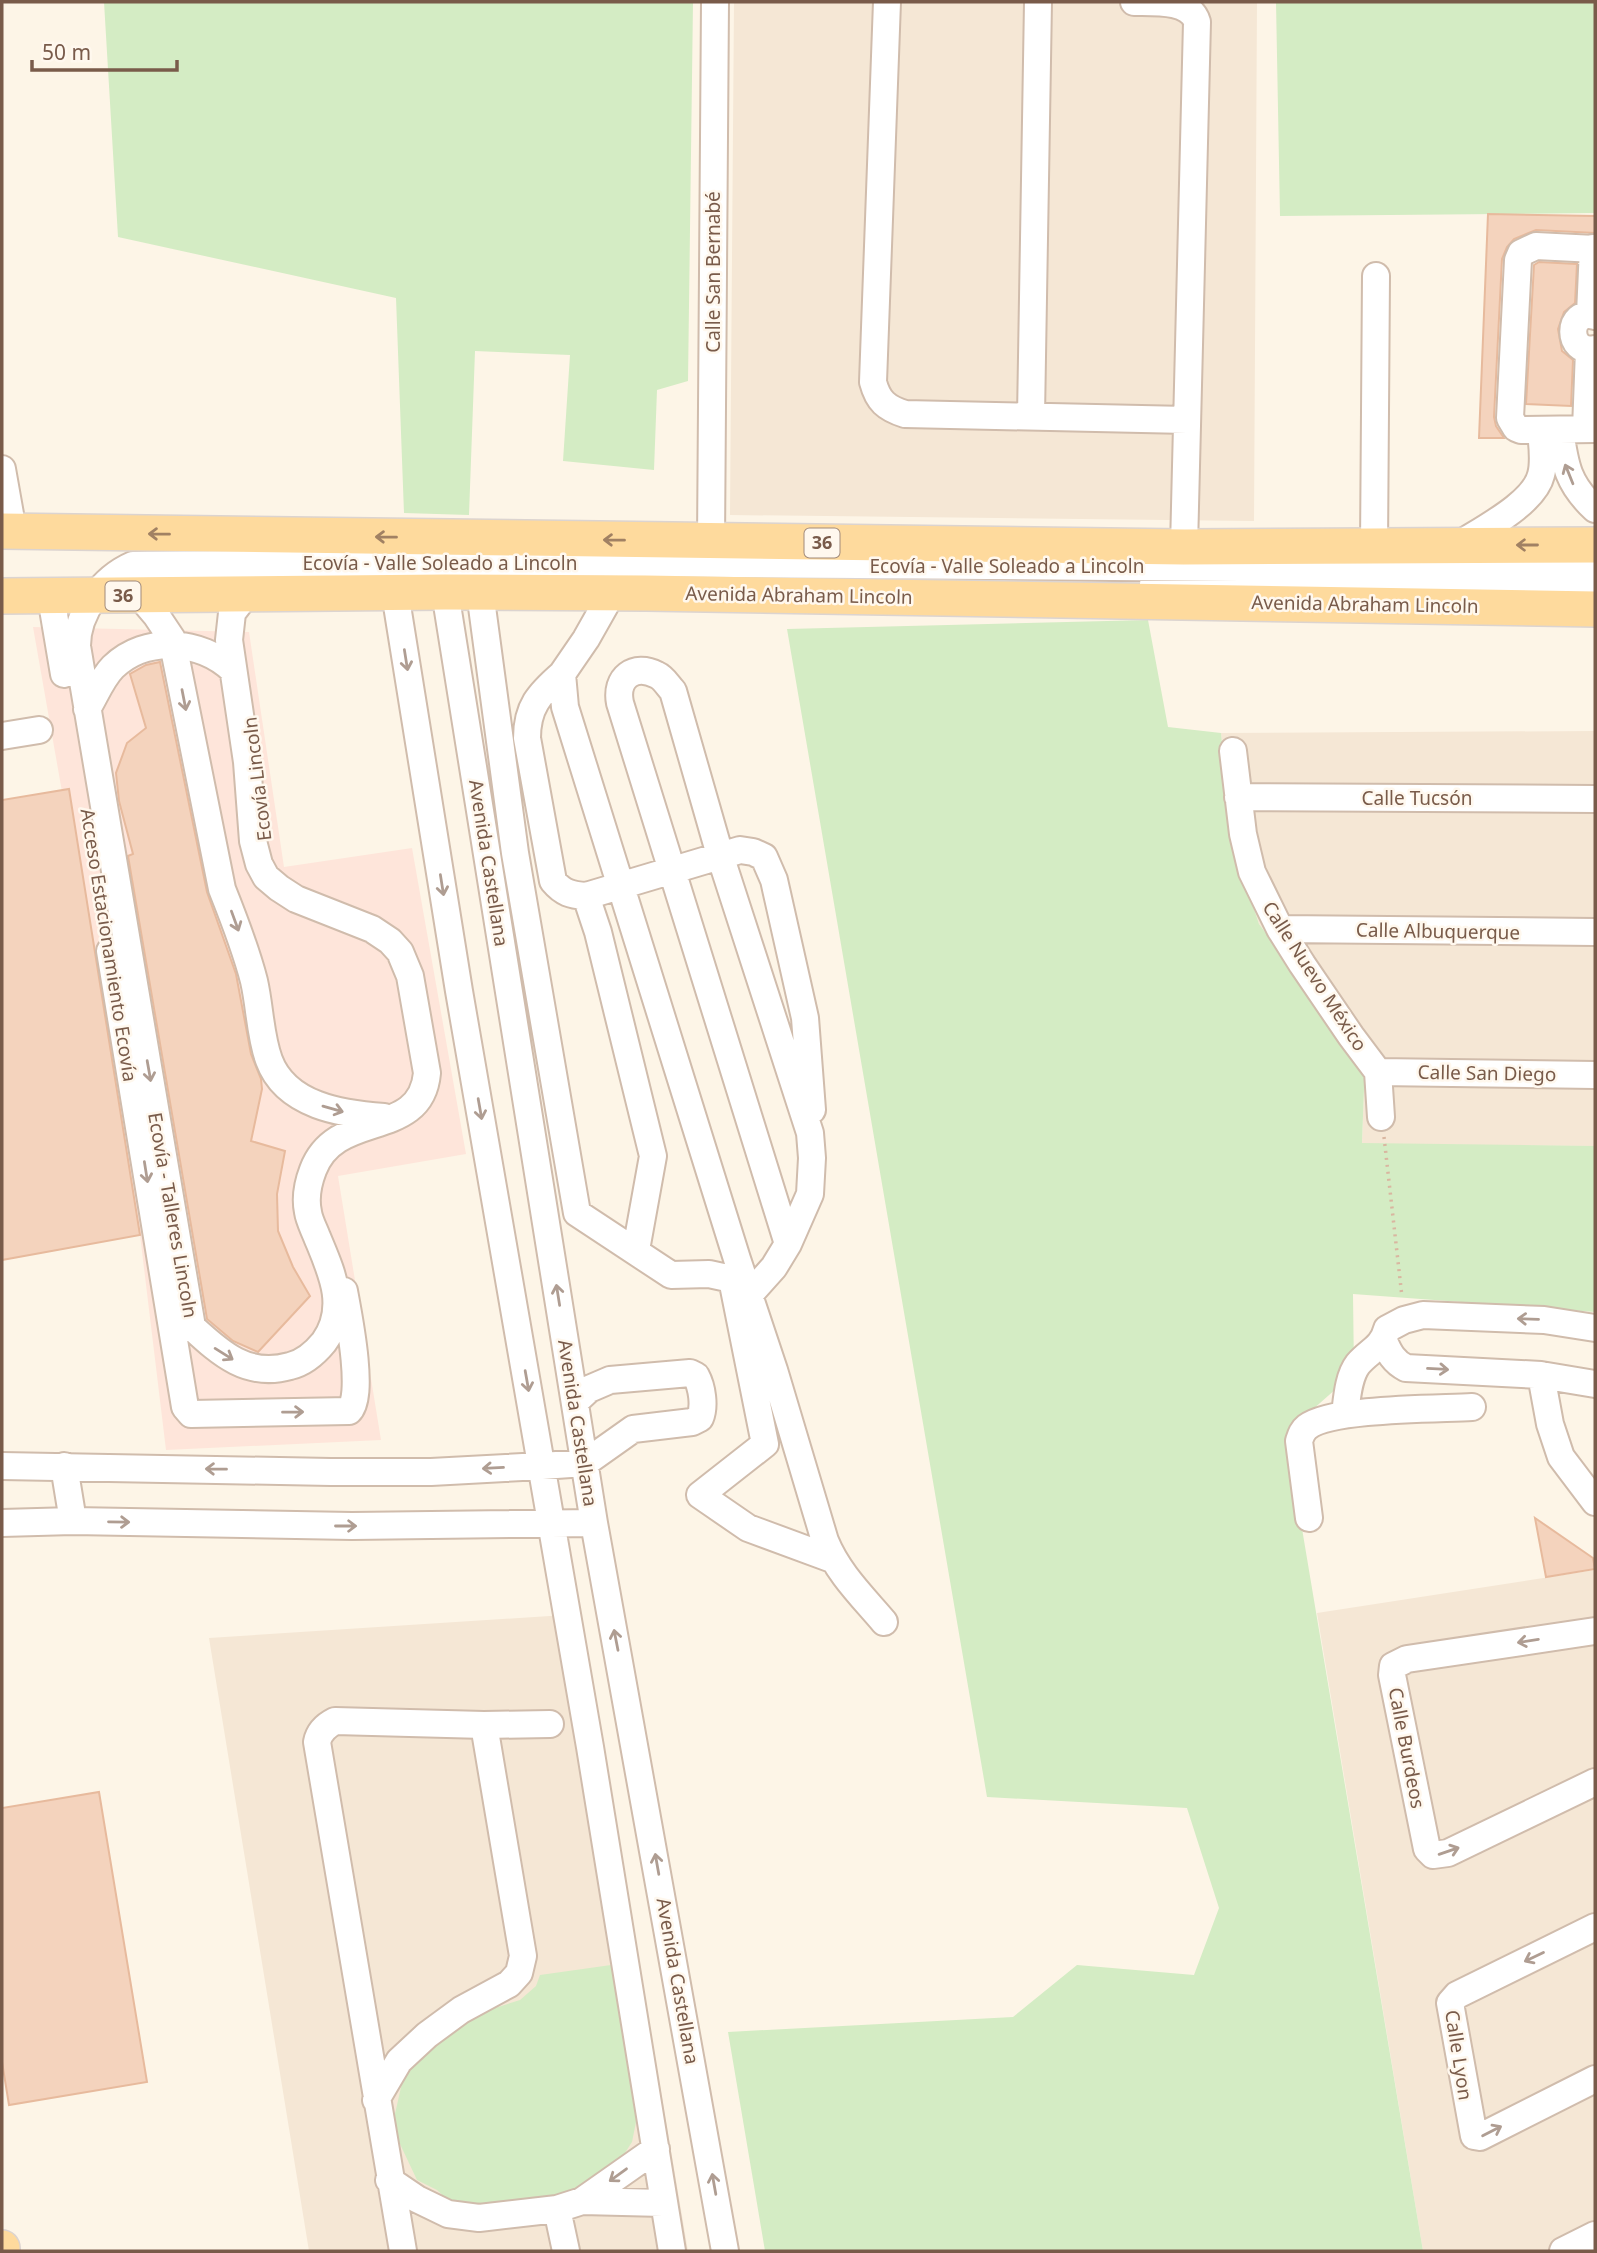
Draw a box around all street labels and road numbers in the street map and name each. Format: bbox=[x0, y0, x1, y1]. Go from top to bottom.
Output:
street label: Calle San Bernabé bbox=[700, 191, 726, 353]
road number: 36 bbox=[804, 528, 840, 558]
street label: Ecovía - Valle Soleado a Lincoln bbox=[303, 550, 577, 576]
street label: Ecovía - Valle Soleado a Lincoln bbox=[870, 553, 1144, 579]
street label: Avenida Abraham Lincoln bbox=[685, 580, 913, 610]
road number: 36 bbox=[106, 582, 140, 610]
street label: Avenida Abraham Lincoln bbox=[1251, 589, 1479, 619]
street label: Ecovía Lincoln bbox=[236, 715, 278, 843]
street label: Avenida Castellana bbox=[463, 778, 515, 948]
street label: Calle Tucsón bbox=[1362, 785, 1472, 811]
street label: Acceso Estacionamiento Ecovía bbox=[75, 807, 143, 1083]
street label: Calle Nuevo México bbox=[1257, 896, 1373, 1056]
street label: Calle Albuquerque bbox=[1356, 917, 1520, 945]
street label: Calle San Diego bbox=[1417, 1059, 1557, 1087]
street label: Ecovía - Talleres Lincoln bbox=[142, 1110, 204, 1320]
street label: Avenida Castellana bbox=[552, 1338, 604, 1508]
street label: Calle Burdeos bbox=[1383, 1685, 1431, 1811]
street label: Avenida Castellana bbox=[651, 1896, 705, 2066]
street label: Calle Lyon bbox=[1439, 2008, 1479, 2102]

